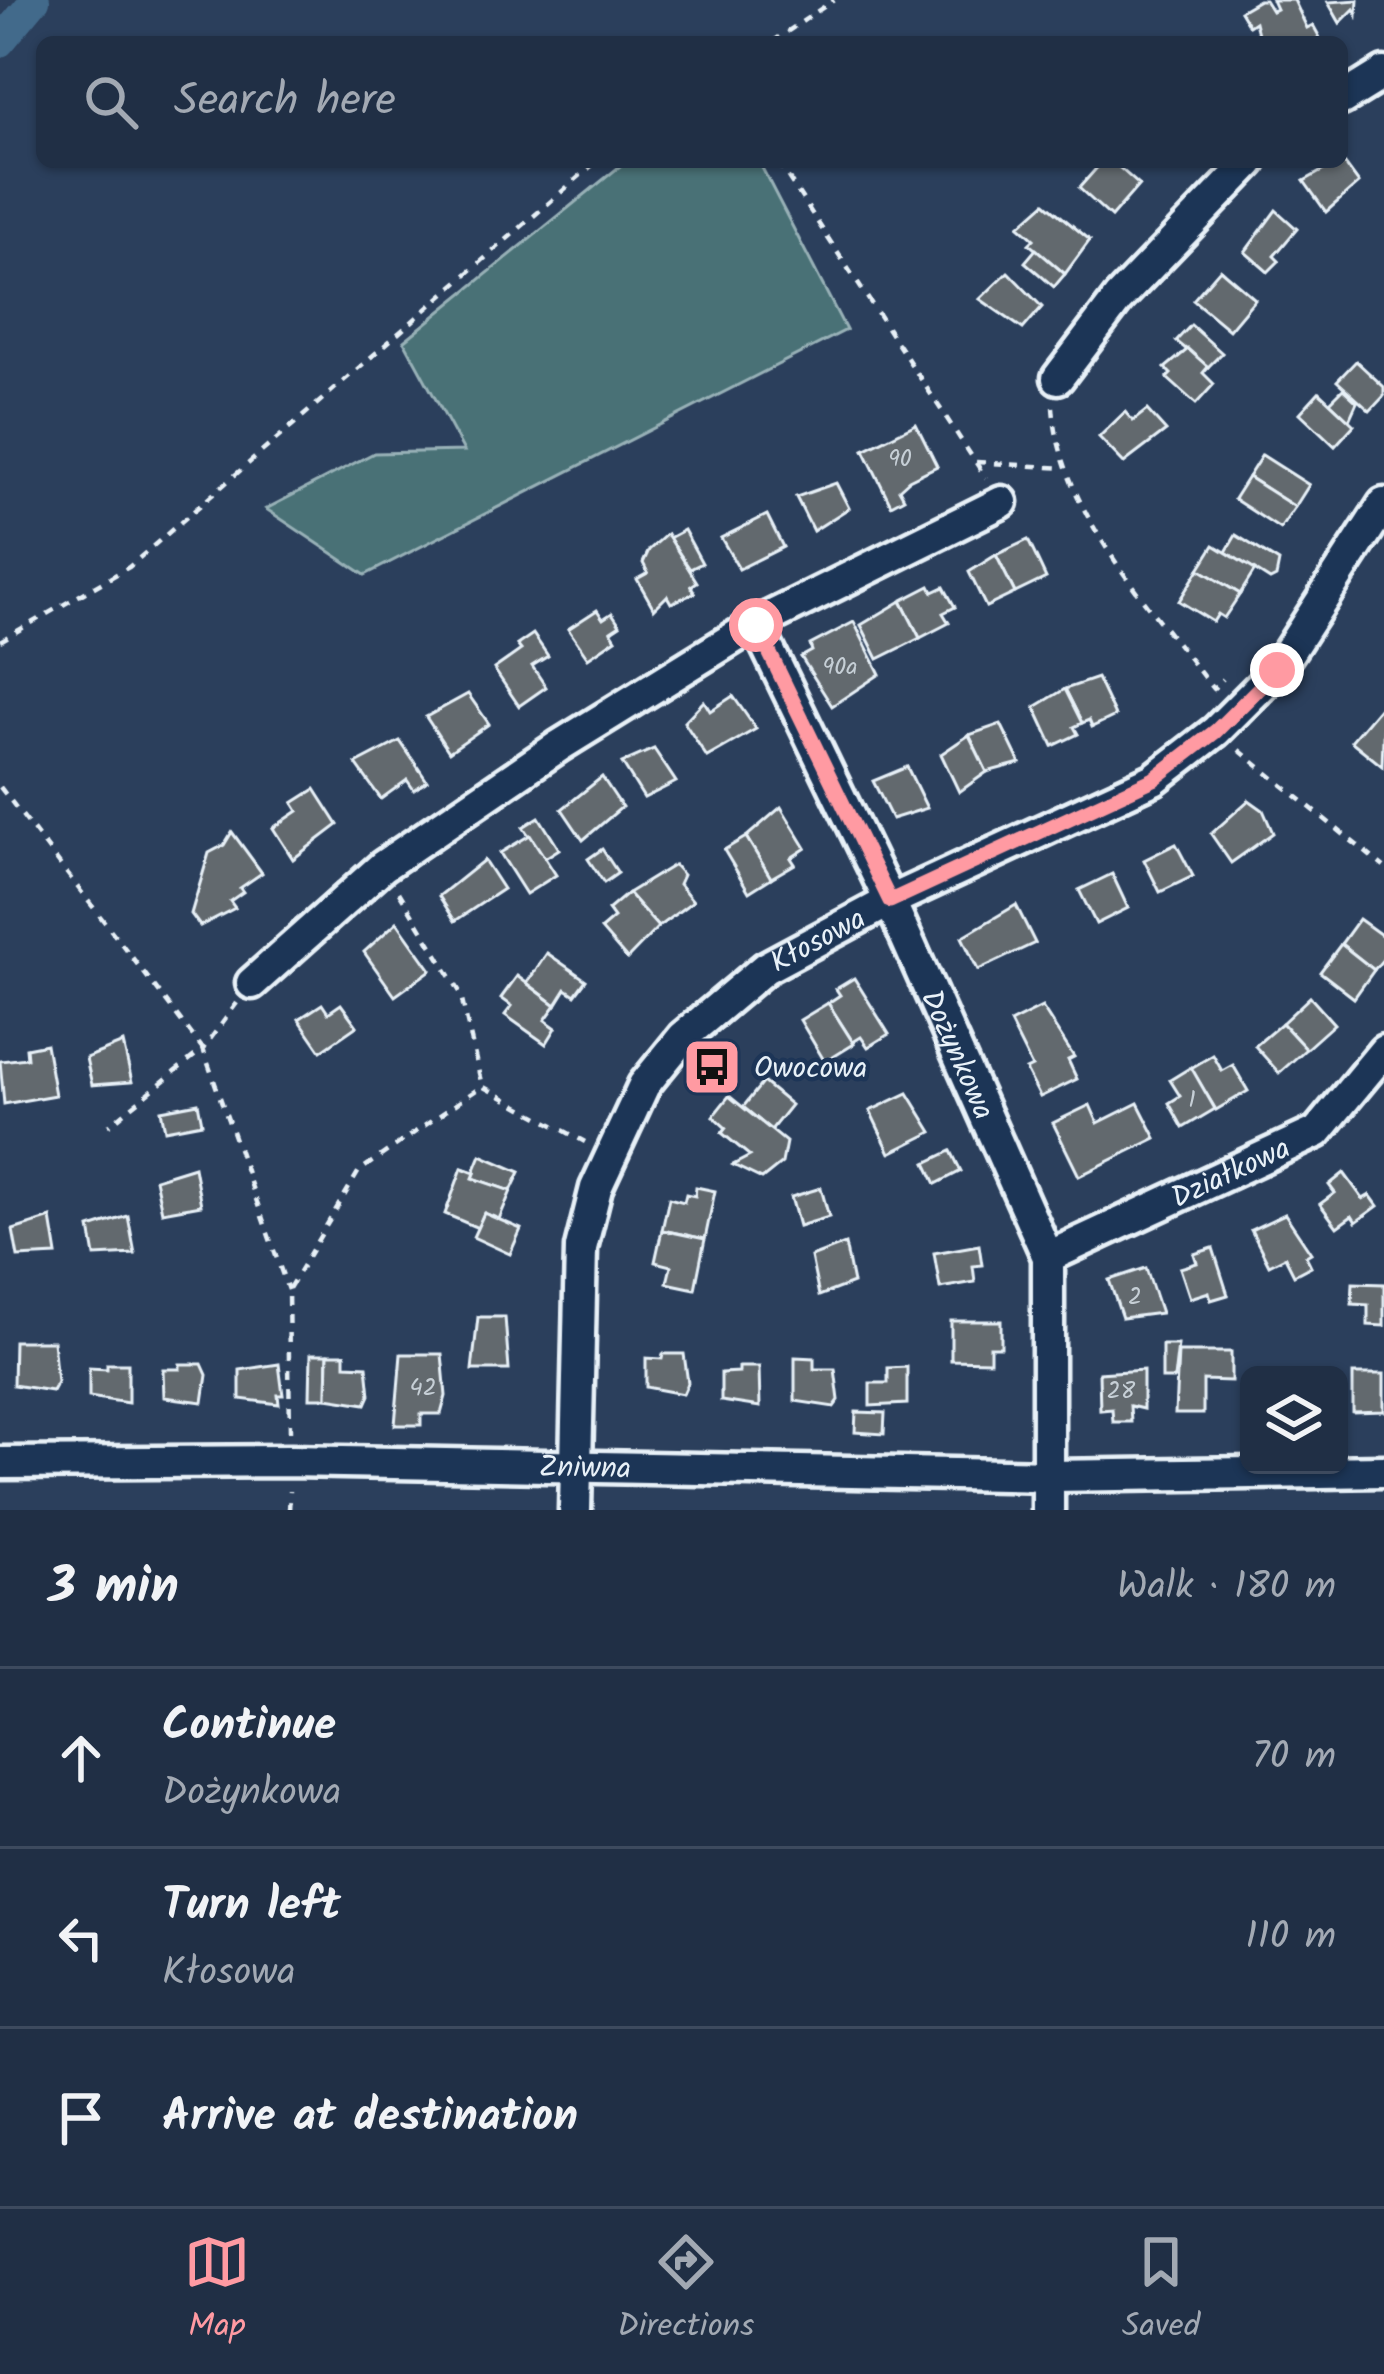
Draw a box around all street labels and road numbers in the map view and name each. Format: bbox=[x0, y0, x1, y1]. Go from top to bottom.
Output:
street label: Kłosowa bbox=[762, 896, 875, 987]
street label: Dożynkowa bbox=[906, 982, 1006, 1128]
street label: Działkowa bbox=[1164, 1126, 1299, 1223]
street label: Żniwna bbox=[538, 1444, 631, 1494]

